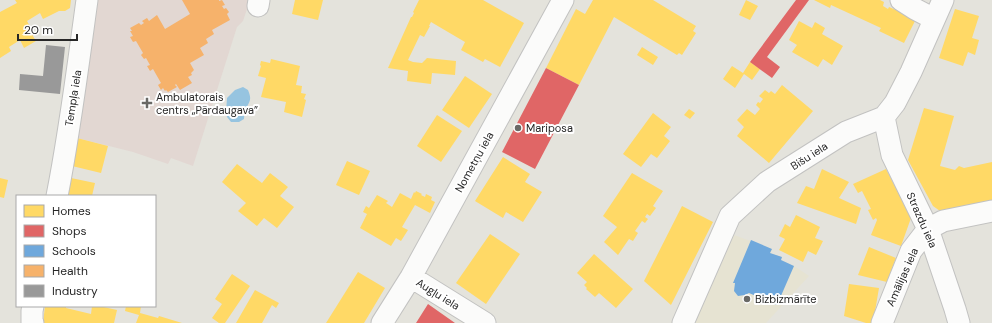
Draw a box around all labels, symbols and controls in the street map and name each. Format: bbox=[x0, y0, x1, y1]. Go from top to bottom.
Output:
scale bar bbox=[18, 16, 77, 42]
text: 20 m bbox=[24, 22, 53, 38]
street label: Tempļa iela bbox=[62, 69, 84, 127]
place label: Ambulatorais centrs „Pārdaugava” bbox=[156, 90, 258, 117]
marker: Ambulatorais centrs „Pārdaugava” bbox=[141, 97, 153, 109]
place label: Mariposa bbox=[526, 121, 573, 135]
marker: Mariposa bbox=[513, 123, 523, 133]
street label: Nometņu iela bbox=[452, 129, 496, 195]
street label: Bišu iela bbox=[788, 139, 830, 173]
street label: Strazdu iela bbox=[904, 190, 940, 250]
legend bbox=[16, 195, 156, 307]
text: Homes bbox=[52, 203, 91, 219]
text: Shops bbox=[52, 223, 87, 239]
text: Schools bbox=[52, 243, 96, 259]
street label: Amālijas iela bbox=[883, 246, 921, 308]
text: Health bbox=[52, 263, 88, 279]
street label: Augļu iela bbox=[414, 275, 462, 313]
text: Industry bbox=[52, 283, 98, 299]
place label: Bizbizmārīte bbox=[755, 292, 817, 306]
marker: Bizbizmārīte bbox=[742, 294, 752, 304]

